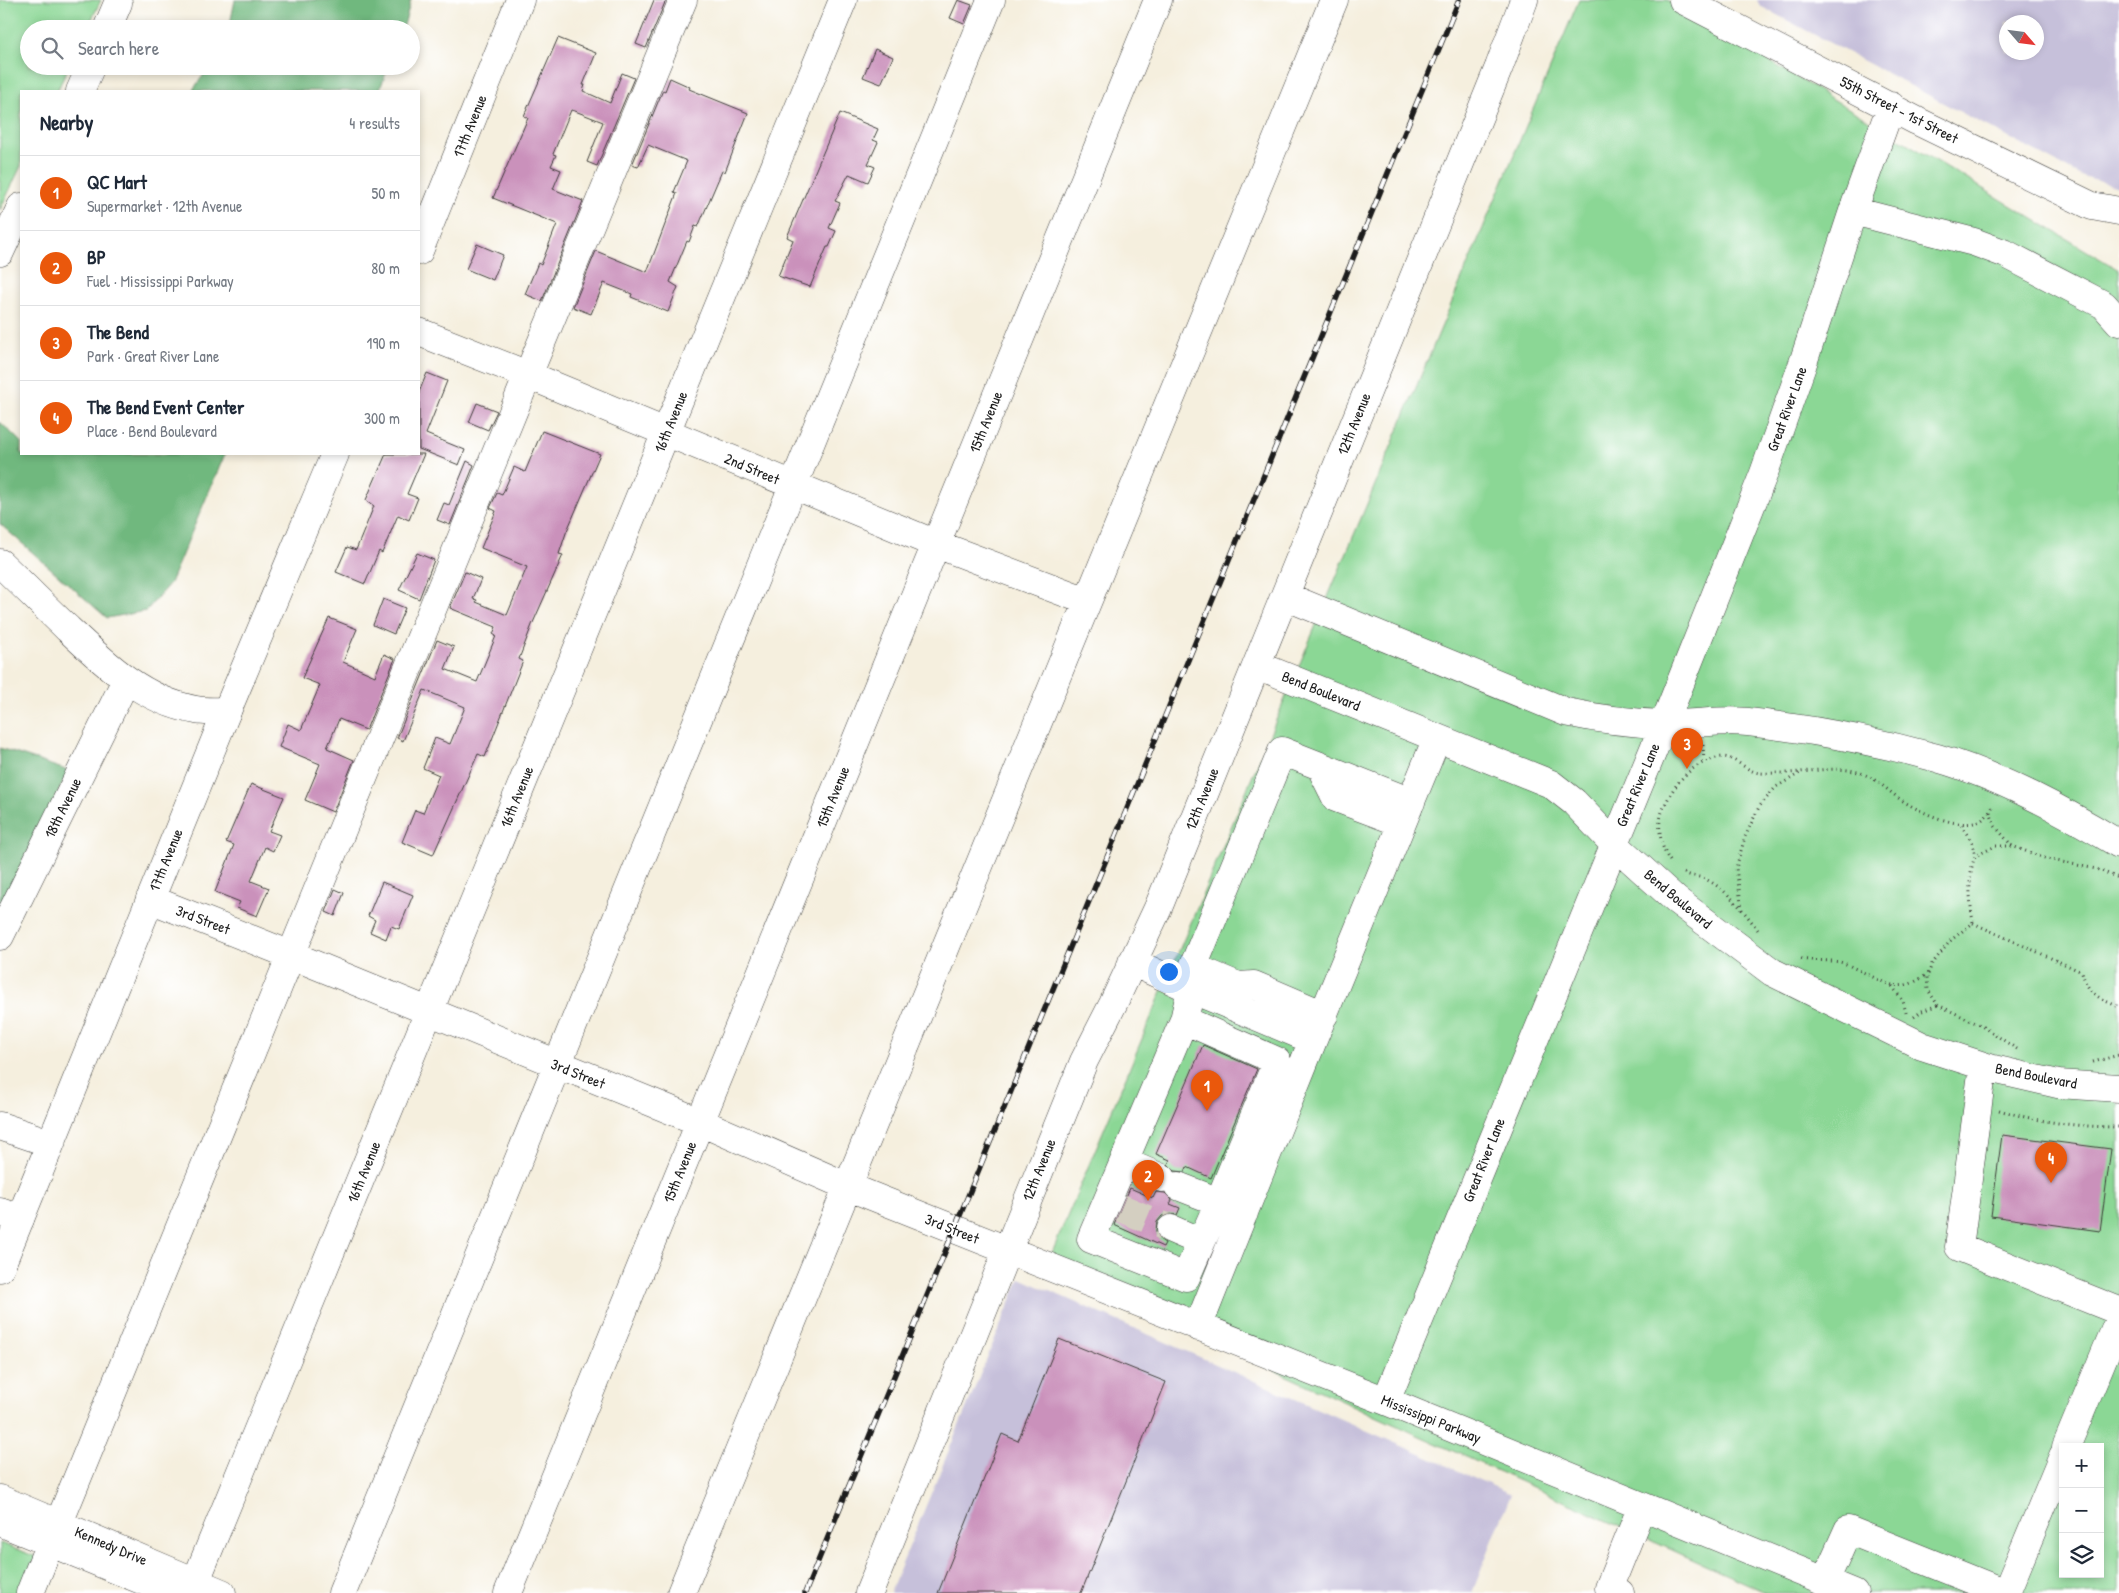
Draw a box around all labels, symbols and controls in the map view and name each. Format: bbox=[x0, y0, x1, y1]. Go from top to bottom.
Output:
north arrow bbox=[1999, 15, 2044, 60]
search box bbox=[20, 20, 420, 75]
icon: search bbox=[38, 34, 66, 62]
text: Search here bbox=[78, 35, 159, 61]
street label: 55th Street - 1st Street bbox=[1836, 71, 1963, 149]
street label: 17th Avenue bbox=[447, 91, 492, 160]
text: Nearby bbox=[40, 108, 93, 137]
text: 4 results bbox=[349, 112, 400, 134]
text: QC Mart bbox=[87, 169, 147, 195]
text: 1 bbox=[53, 182, 59, 204]
text: 50 m bbox=[372, 182, 400, 204]
text: Supermarket · 12th Avenue bbox=[87, 195, 242, 217]
text: BP bbox=[87, 244, 106, 270]
text: 2 bbox=[52, 257, 60, 279]
text: 80 m bbox=[371, 257, 400, 279]
text: Fuel · Mississippi Parkway bbox=[87, 270, 234, 292]
text: The Bend bbox=[87, 319, 149, 345]
text: 3 bbox=[52, 332, 60, 354]
text: 190 m bbox=[367, 332, 400, 354]
text: Park · Great River Lane bbox=[87, 345, 219, 367]
street label: Great River Lane bbox=[1761, 363, 1812, 454]
street label: 16th Avenue bbox=[649, 388, 692, 456]
street label: 15th Avenue bbox=[964, 388, 1007, 456]
street label: 12th Avenue bbox=[1332, 390, 1376, 458]
text: The Bend Event Center bbox=[87, 394, 244, 420]
text: 4 bbox=[53, 407, 59, 429]
text: 300 m bbox=[364, 407, 400, 429]
text: Place · Bend Boulevard bbox=[87, 420, 217, 442]
street label: 2nd Street bbox=[721, 448, 784, 490]
street label: Bend Boulevard bbox=[1279, 665, 1364, 716]
pin: 3 bbox=[1671, 728, 1703, 769]
street label: Great River Lane bbox=[1610, 740, 1665, 830]
street label: 16th Avenue bbox=[495, 763, 538, 831]
street label: 15th Avenue bbox=[811, 763, 854, 831]
street label: 12th Avenue bbox=[1180, 765, 1224, 833]
street label: 18th Avenue bbox=[39, 774, 86, 842]
street label: 17th Avenue bbox=[143, 825, 188, 894]
street label: Bend Boulevard bbox=[1640, 864, 1717, 933]
street label: 3rd Street bbox=[173, 900, 234, 940]
your location bbox=[1156, 959, 1182, 985]
street label: 3rd Street bbox=[548, 1053, 609, 1094]
street label: Bend Boulevard bbox=[1993, 1057, 2079, 1094]
pin: 1 bbox=[1191, 1070, 1223, 1111]
street label: Great River Lane bbox=[1457, 1115, 1510, 1205]
street label: 12th Avenue bbox=[1017, 1136, 1061, 1204]
street label: 16th Avenue bbox=[342, 1138, 385, 1206]
street label: 15th Avenue bbox=[658, 1138, 701, 1206]
pin: 4 bbox=[2035, 1142, 2067, 1183]
pin: 2 bbox=[1132, 1160, 1164, 1201]
street label: 3rd Street bbox=[922, 1208, 983, 1249]
street label: Mississippi Parkway bbox=[1378, 1389, 1484, 1448]
map controls bbox=[2059, 1443, 2104, 1578]
button: + bbox=[2059, 1443, 2104, 1488]
button: − bbox=[2059, 1488, 2104, 1533]
street label: Kennedy Drive bbox=[72, 1521, 151, 1570]
button: layers bbox=[2059, 1533, 2104, 1578]

